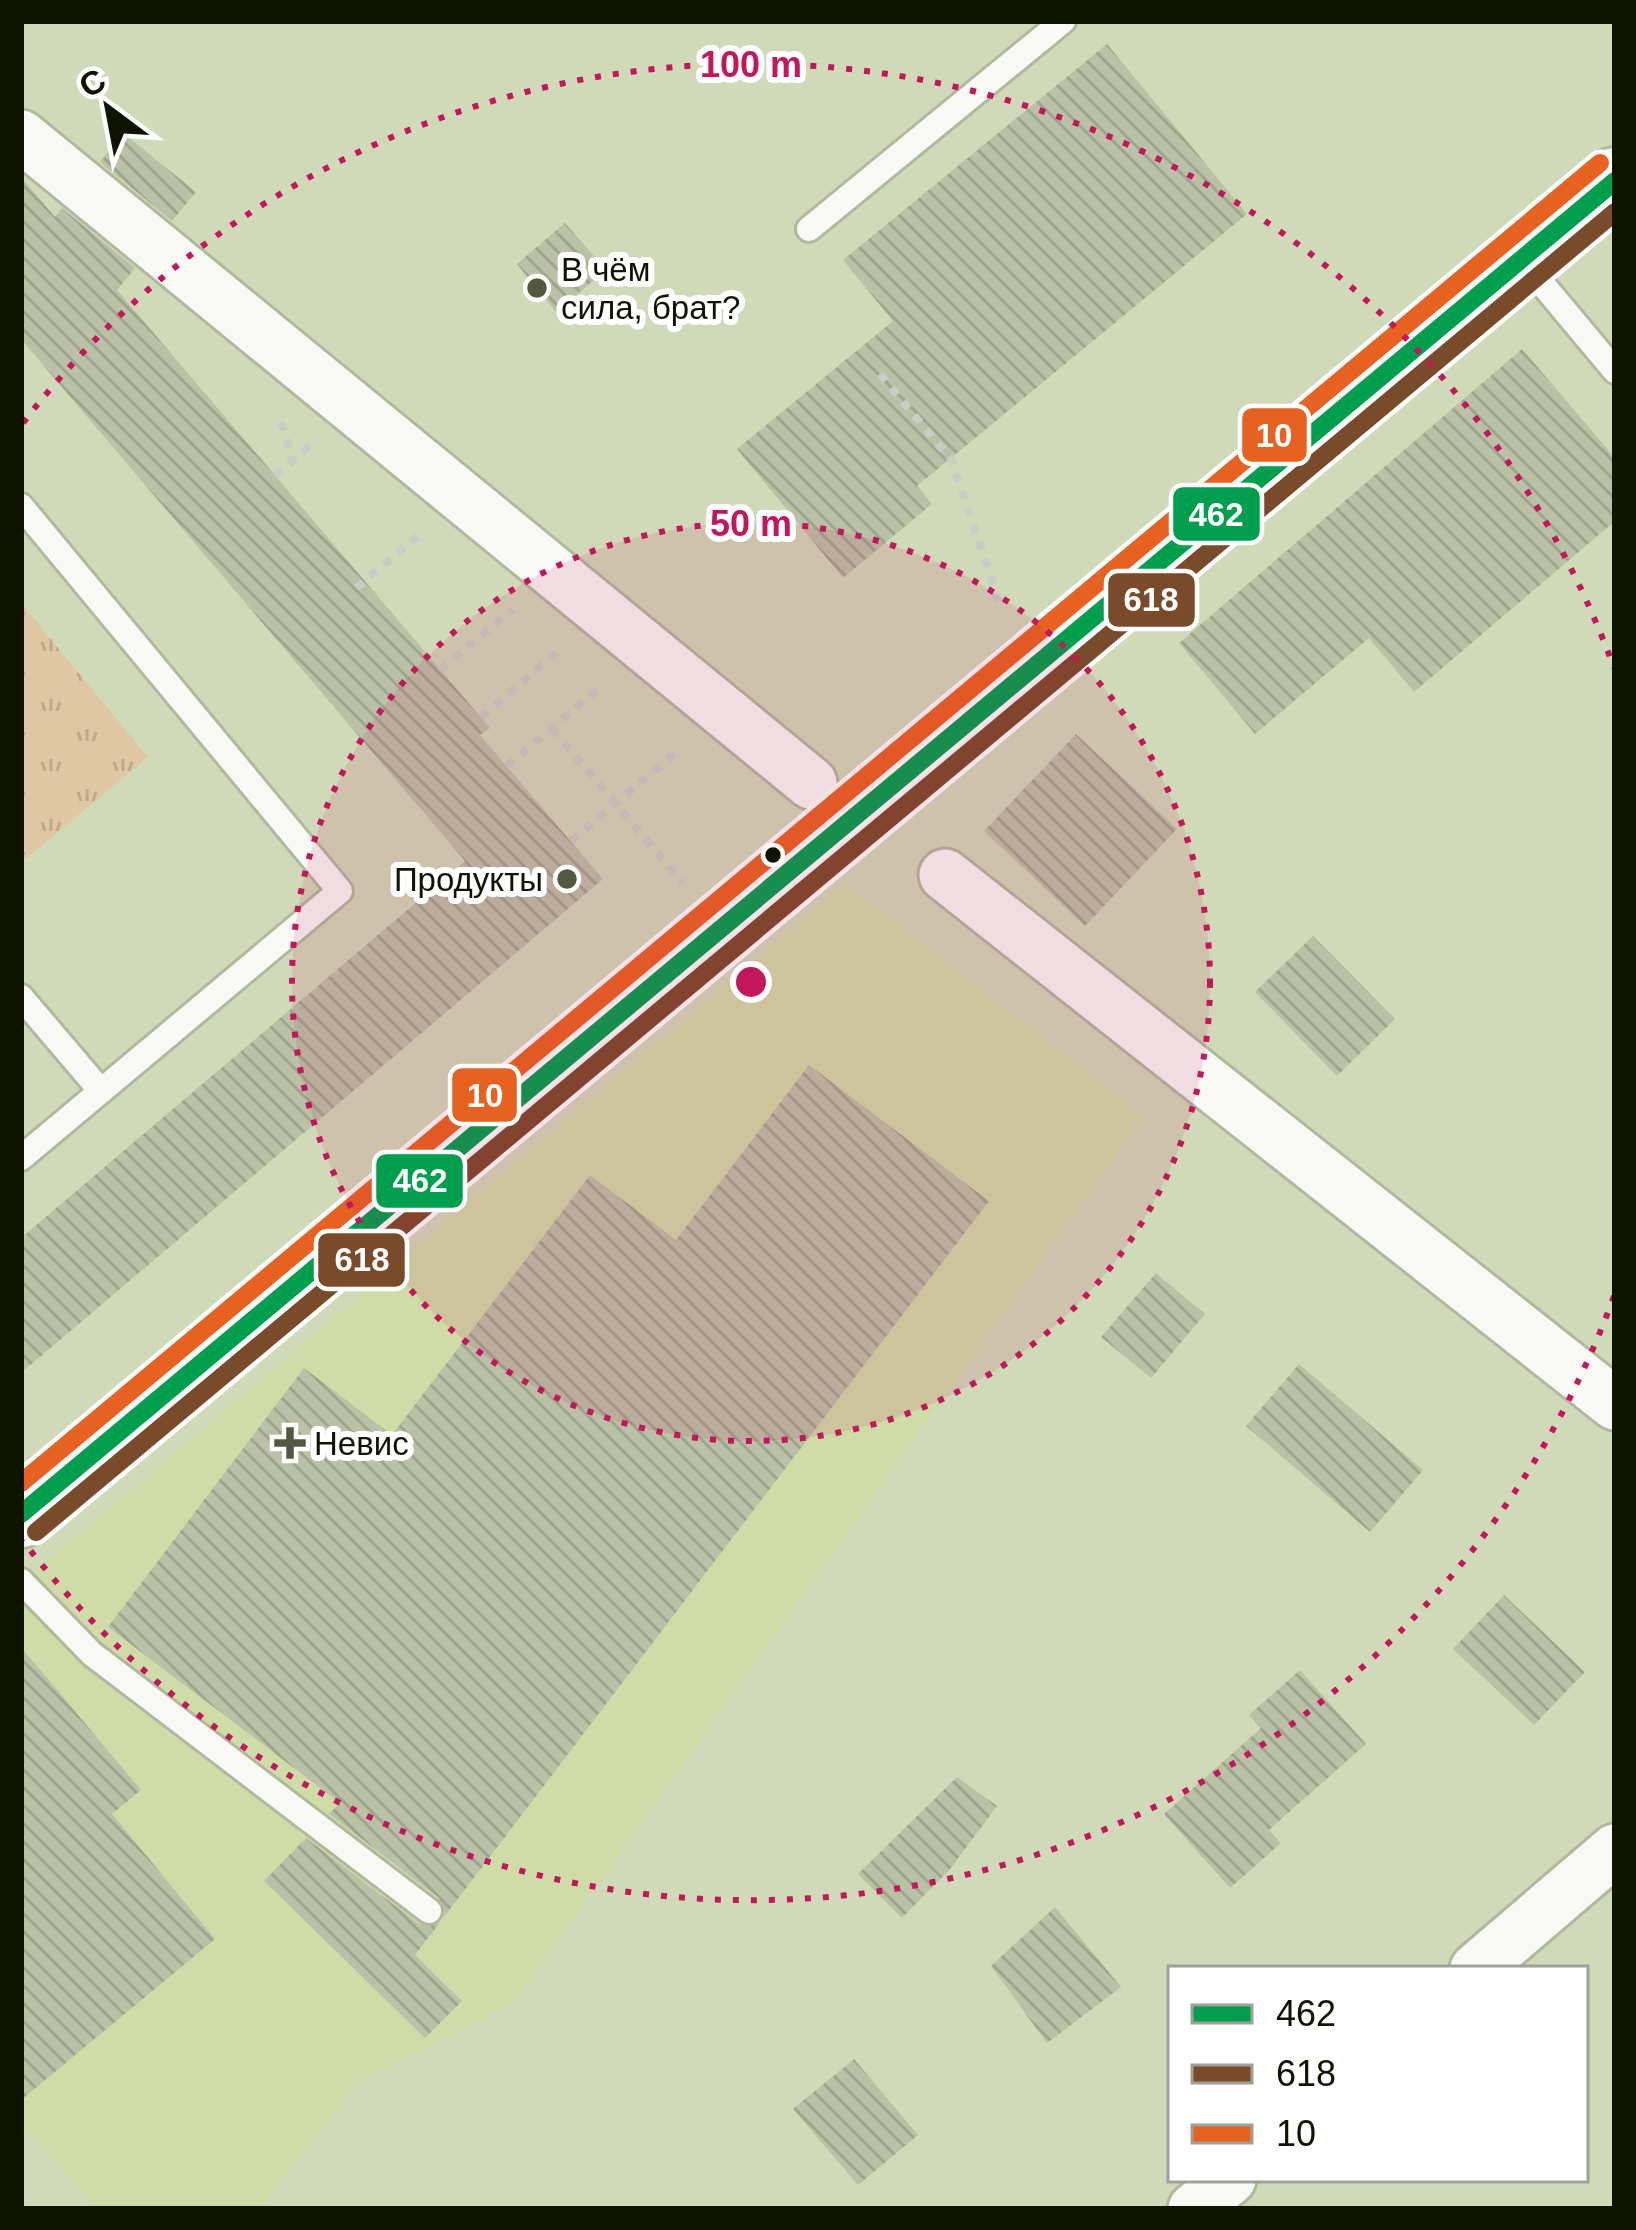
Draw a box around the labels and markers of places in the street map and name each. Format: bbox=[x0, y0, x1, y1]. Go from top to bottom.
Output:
place label: В чём сила, брат? bbox=[561, 251, 740, 326]
marker: В чём сила, брат? bbox=[524, 275, 550, 301]
unlabelled marker bbox=[762, 844, 784, 866]
place label: Продукты bbox=[394, 861, 543, 898]
marker: Продукты bbox=[554, 866, 580, 892]
centre of rings bbox=[730, 961, 772, 1003]
place label: Невис bbox=[314, 1425, 409, 1462]
marker: Невис bbox=[277, 1430, 303, 1456]

